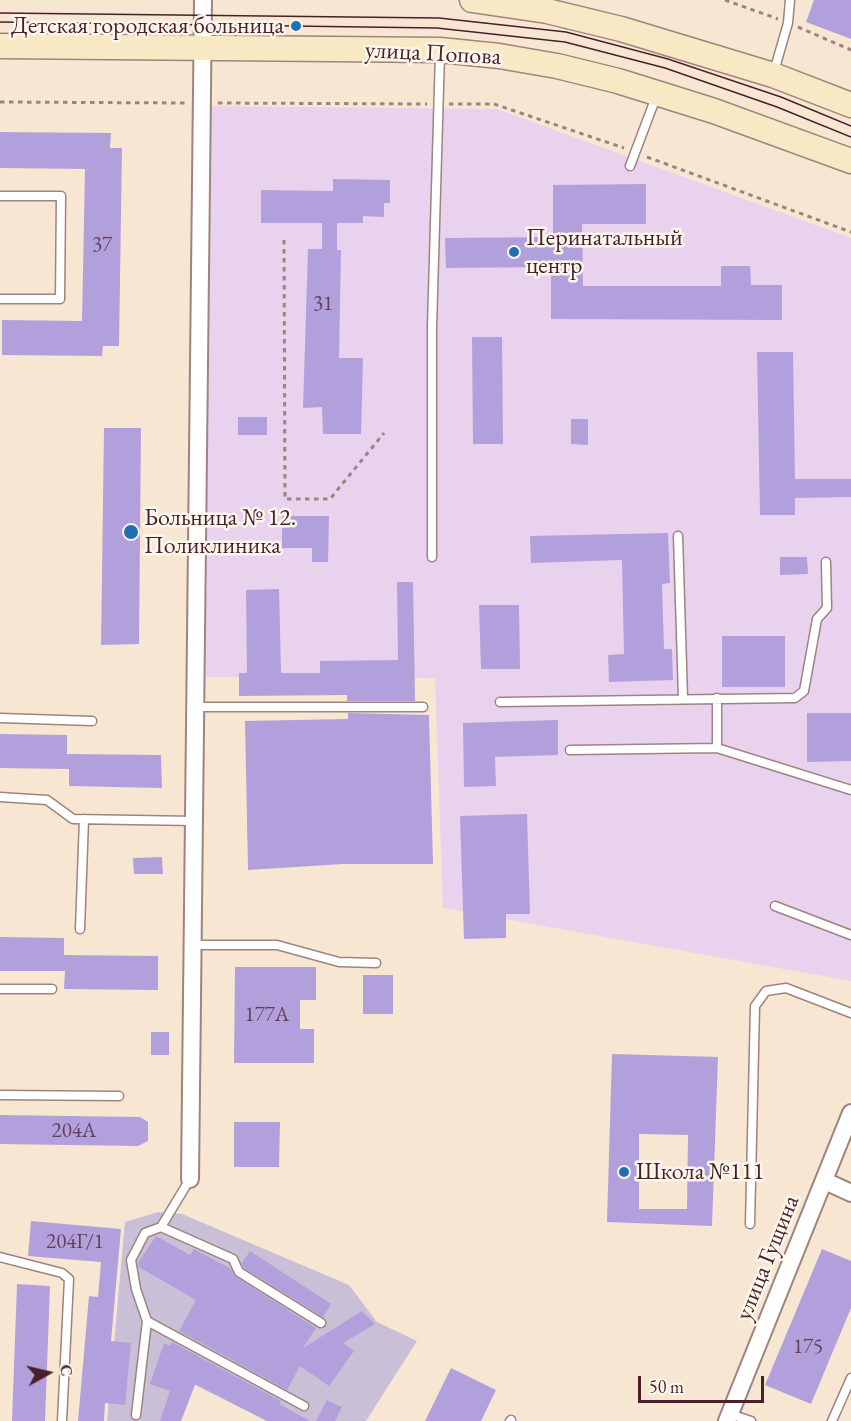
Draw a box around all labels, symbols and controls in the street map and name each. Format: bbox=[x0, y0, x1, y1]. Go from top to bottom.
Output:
place label: Детская городская больница bbox=[11, 12, 284, 40]
marker: Детская городская больница bbox=[289, 19, 303, 33]
street label: улица Попова bbox=[364, 36, 502, 72]
place label: Перинатальный центр bbox=[526, 224, 683, 280]
house number: 37 bbox=[92, 232, 112, 258]
marker: Перинатальный центр bbox=[507, 245, 521, 259]
house number: 31 bbox=[313, 291, 333, 317]
place label: Больница № 12. Поликлиника bbox=[144, 504, 296, 560]
marker: Больница № 12. Поликлиника bbox=[122, 523, 140, 541]
house number: 177А bbox=[245, 1002, 289, 1028]
house number: 204А bbox=[52, 1118, 96, 1144]
place label: Школа №111 bbox=[636, 1158, 764, 1186]
marker: Школа №111 bbox=[617, 1165, 631, 1179]
street label: улица Гущина bbox=[730, 1191, 806, 1325]
house number: 204Г/1 bbox=[46, 1229, 104, 1255]
house number: 175 bbox=[793, 1334, 823, 1360]
north arrow bbox=[18, 1343, 78, 1403]
text: С bbox=[55, 1363, 78, 1378]
scale bar bbox=[641, 1364, 767, 1402]
text: 50 m bbox=[649, 1375, 684, 1398]

